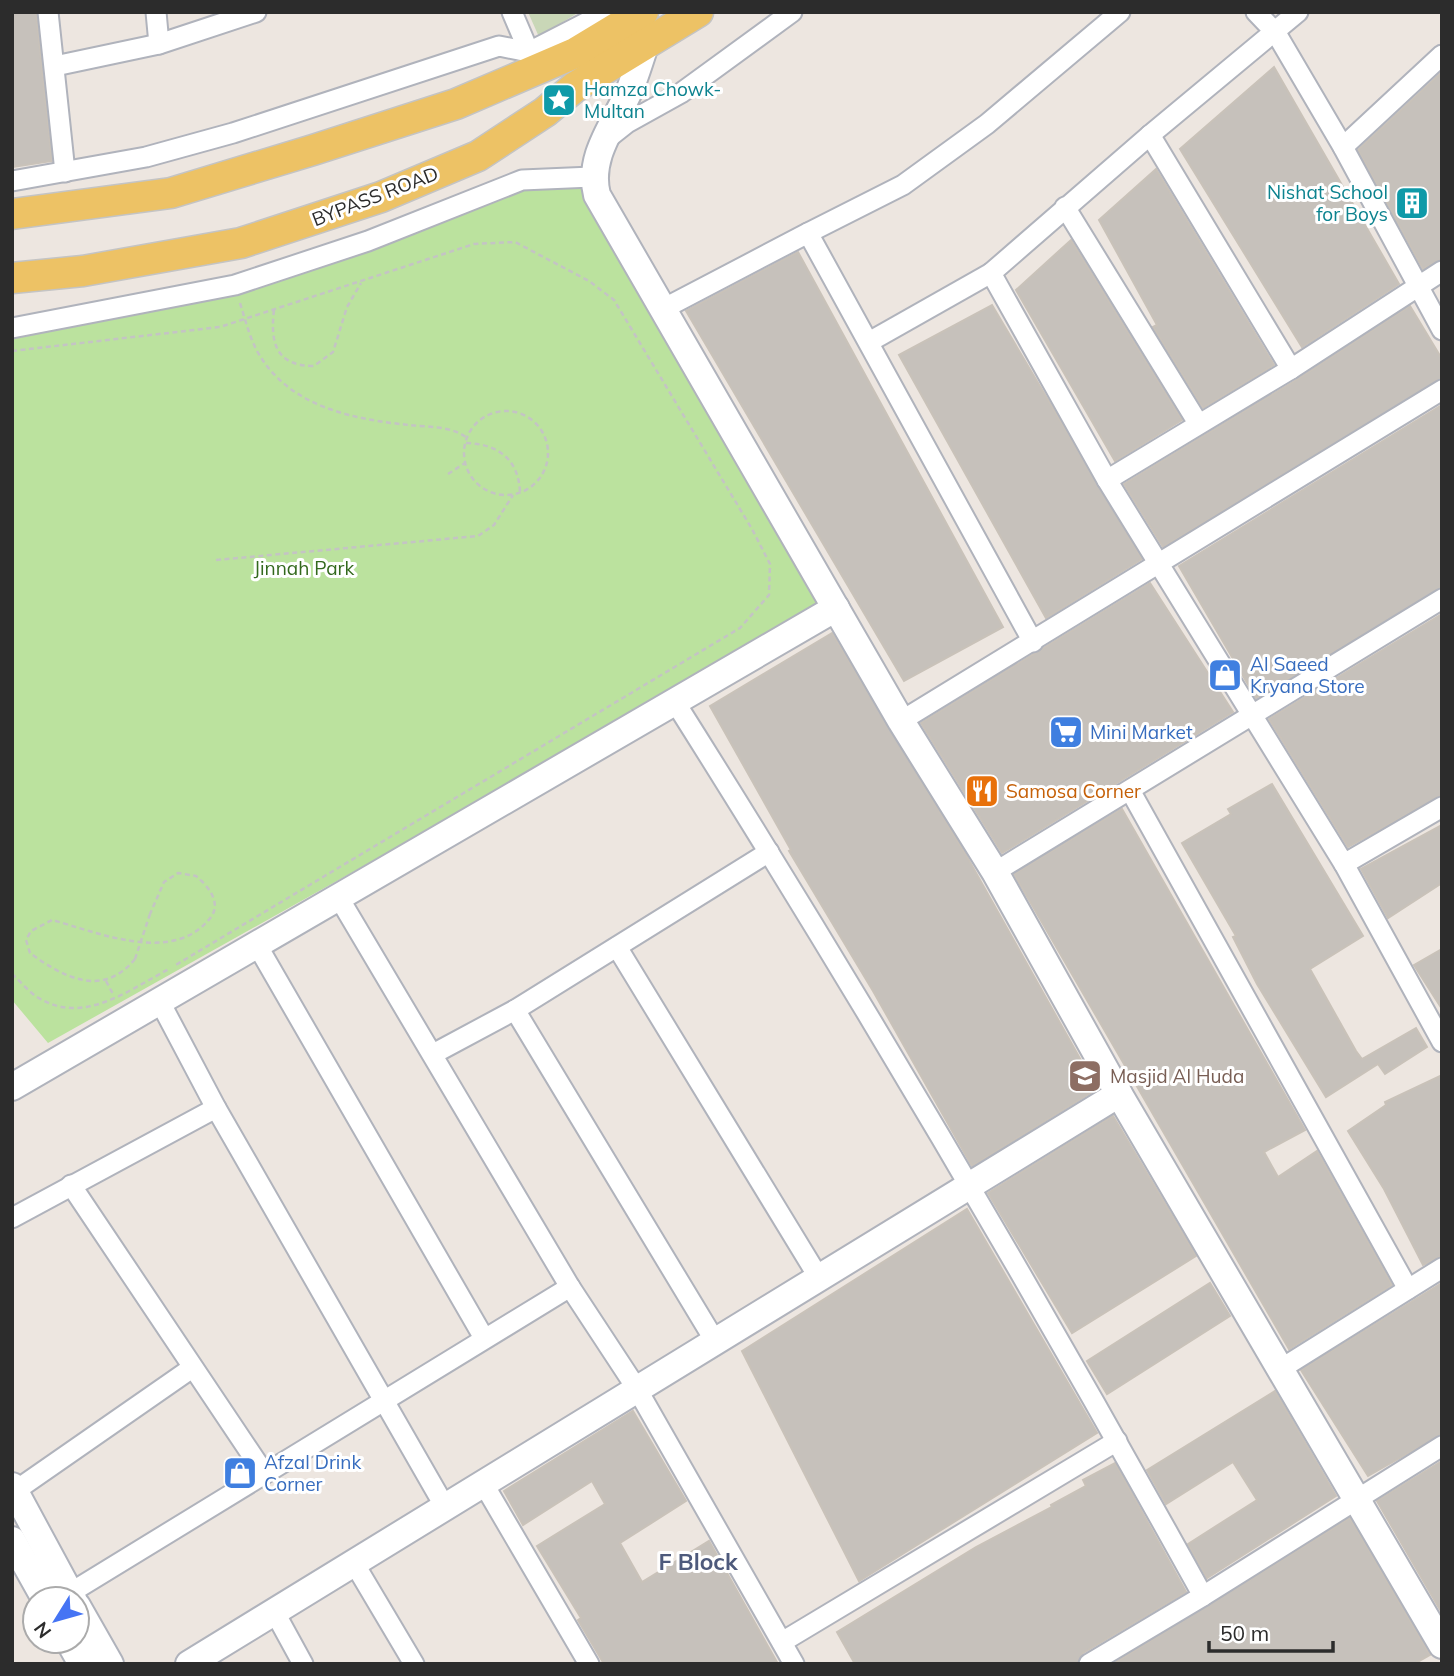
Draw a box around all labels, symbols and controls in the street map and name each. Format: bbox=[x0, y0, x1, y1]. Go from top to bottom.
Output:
place label: Hamza Chowk- Multan bbox=[584, 77, 721, 123]
place icon: Hamza Chowk- Multan bbox=[540, 81, 578, 119]
street label: BYPASS ROAD bbox=[308, 161, 442, 231]
place label: Nishat School for Boys bbox=[1267, 180, 1388, 226]
building icon: Nishat School for Boys bbox=[1393, 184, 1431, 222]
park label: Jinnah Park bbox=[254, 556, 354, 580]
place label: Al Saeed Kryana Store bbox=[1250, 652, 1365, 698]
shop icon: Al Saeed Kryana Store bbox=[1206, 656, 1244, 694]
supermarket icon: Mini Market bbox=[1047, 713, 1085, 751]
place label: Mini Market bbox=[1090, 720, 1193, 744]
restaurant icon: Samosa Corner bbox=[963, 772, 1001, 810]
place label: Samosa Corner bbox=[1006, 779, 1141, 803]
school or university icon: Masjid Al Huda bbox=[1066, 1057, 1104, 1095]
place label: Masjid Al Huda bbox=[1110, 1064, 1244, 1088]
place label: Afzal Drink Corner bbox=[264, 1450, 361, 1496]
shop icon: Afzal Drink Corner bbox=[221, 1454, 259, 1492]
district label: F Block bbox=[658, 1547, 739, 1576]
north arrow bbox=[21, 1585, 91, 1655]
scale bar bbox=[1209, 1610, 1333, 1654]
text: N bbox=[29, 1617, 56, 1643]
text: 50 m bbox=[1220, 1620, 1269, 1646]

